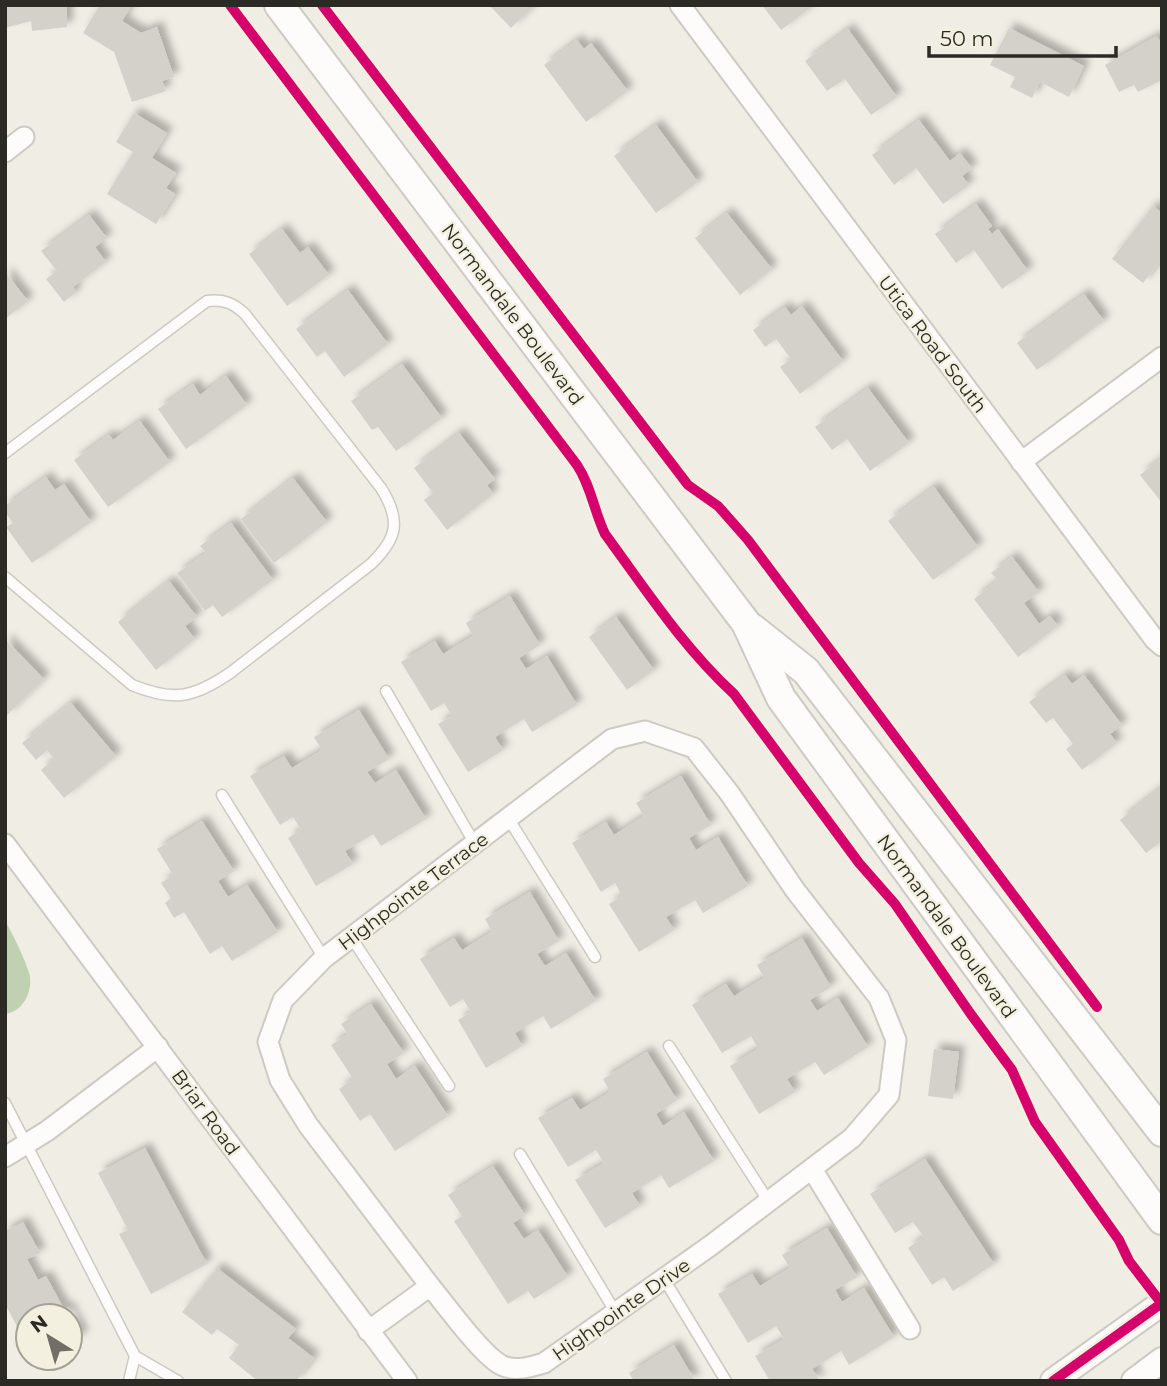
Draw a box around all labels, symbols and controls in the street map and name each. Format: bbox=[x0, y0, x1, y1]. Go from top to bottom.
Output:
scale bar bbox=[929, 14, 1116, 58]
text: 50 m bbox=[940, 26, 994, 51]
street label: Normandale Boulevard bbox=[437, 219, 588, 410]
street label: Utica Road South bbox=[873, 271, 992, 418]
street label: Highpointe Terrace bbox=[334, 827, 493, 955]
street label: Normandale Boulevard bbox=[872, 830, 1021, 1023]
street label: Briar Road bbox=[167, 1065, 244, 1160]
street label: Highpointe Drive bbox=[548, 1253, 695, 1366]
north arrow bbox=[14, 1302, 84, 1372]
text: N bbox=[26, 1310, 52, 1338]

